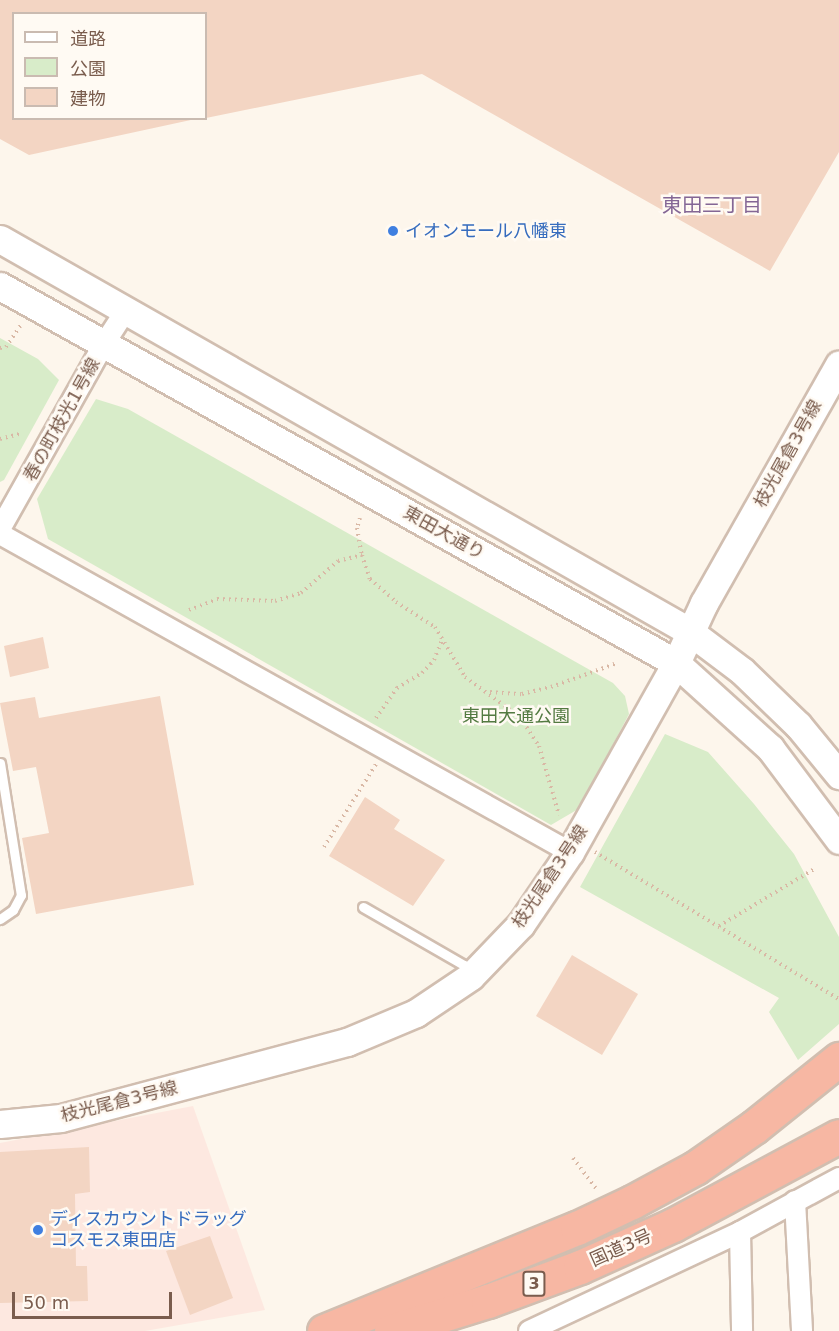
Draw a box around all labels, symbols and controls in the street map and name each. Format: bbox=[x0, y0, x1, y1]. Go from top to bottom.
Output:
legend bbox=[12, 12, 207, 120]
text: 道路 bbox=[70, 28, 106, 49]
text: 公園 bbox=[70, 58, 106, 79]
text: 建物 bbox=[70, 88, 106, 109]
district label: 東田三丁目 bbox=[662, 193, 762, 217]
place label: イオンモール八幡東 bbox=[405, 220, 567, 242]
marker: イオンモール八幡東 bbox=[386, 224, 400, 238]
street label: 春の町枝光1号線 bbox=[19, 355, 105, 485]
street label: 枝光尾倉3号線 bbox=[750, 397, 826, 511]
street label: 東田大通り bbox=[399, 502, 489, 564]
park label: 東田大通公園 bbox=[462, 705, 570, 727]
street label: 枝光尾倉3号線 bbox=[508, 821, 592, 933]
street label: 枝光尾倉3号線 bbox=[58, 1077, 180, 1127]
place label: ディスカウントドラッグ コスモス東田店 bbox=[50, 1209, 248, 1252]
marker: ディスカウントドラッグ コスモス東田店 bbox=[31, 1223, 45, 1237]
street label: 国道3号 bbox=[587, 1225, 655, 1271]
road number: 3 bbox=[522, 1271, 546, 1297]
scale bar bbox=[15, 1280, 176, 1318]
text: 50 m bbox=[23, 1292, 69, 1313]

